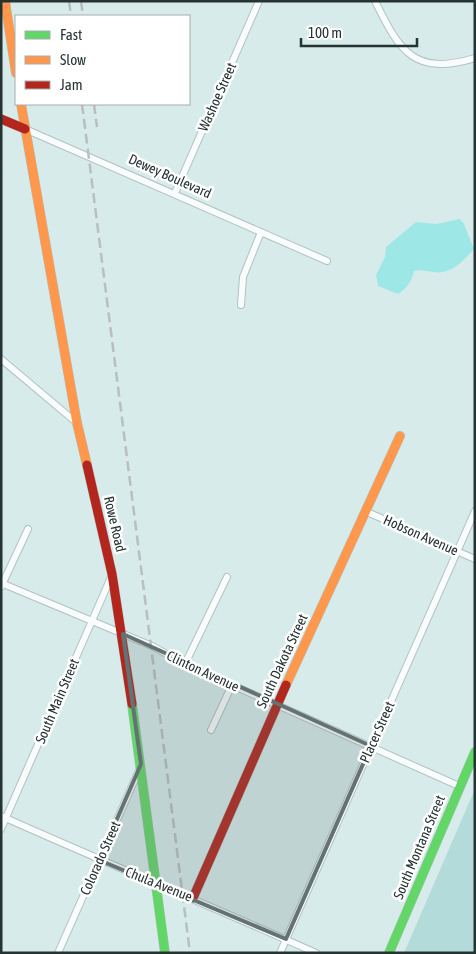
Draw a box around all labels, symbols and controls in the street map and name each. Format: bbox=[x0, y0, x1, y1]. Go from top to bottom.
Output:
legend bbox=[15, 15, 190, 105]
scale bar bbox=[301, 15, 417, 47]
text: 100 m bbox=[308, 24, 342, 41]
text: Fast bbox=[60, 26, 82, 43]
text: Slow bbox=[60, 51, 86, 68]
street label: Washoe Street bbox=[195, 60, 239, 134]
text: Jam bbox=[60, 76, 83, 93]
street label: Dewey Boulevard bbox=[126, 151, 214, 201]
street label: Rowe Road bbox=[101, 495, 129, 553]
street label: Hobson Avenue bbox=[381, 511, 461, 559]
street label: South Dakota Street bbox=[253, 611, 311, 711]
street label: Clinton Avenue bbox=[164, 647, 242, 695]
street label: South Main Street bbox=[32, 656, 82, 746]
street label: Placer Street bbox=[356, 699, 398, 765]
street label: South Montana Street bbox=[390, 793, 448, 901]
street label: Colorado Street bbox=[77, 819, 123, 897]
street label: Chula Avenue bbox=[123, 863, 195, 905]

